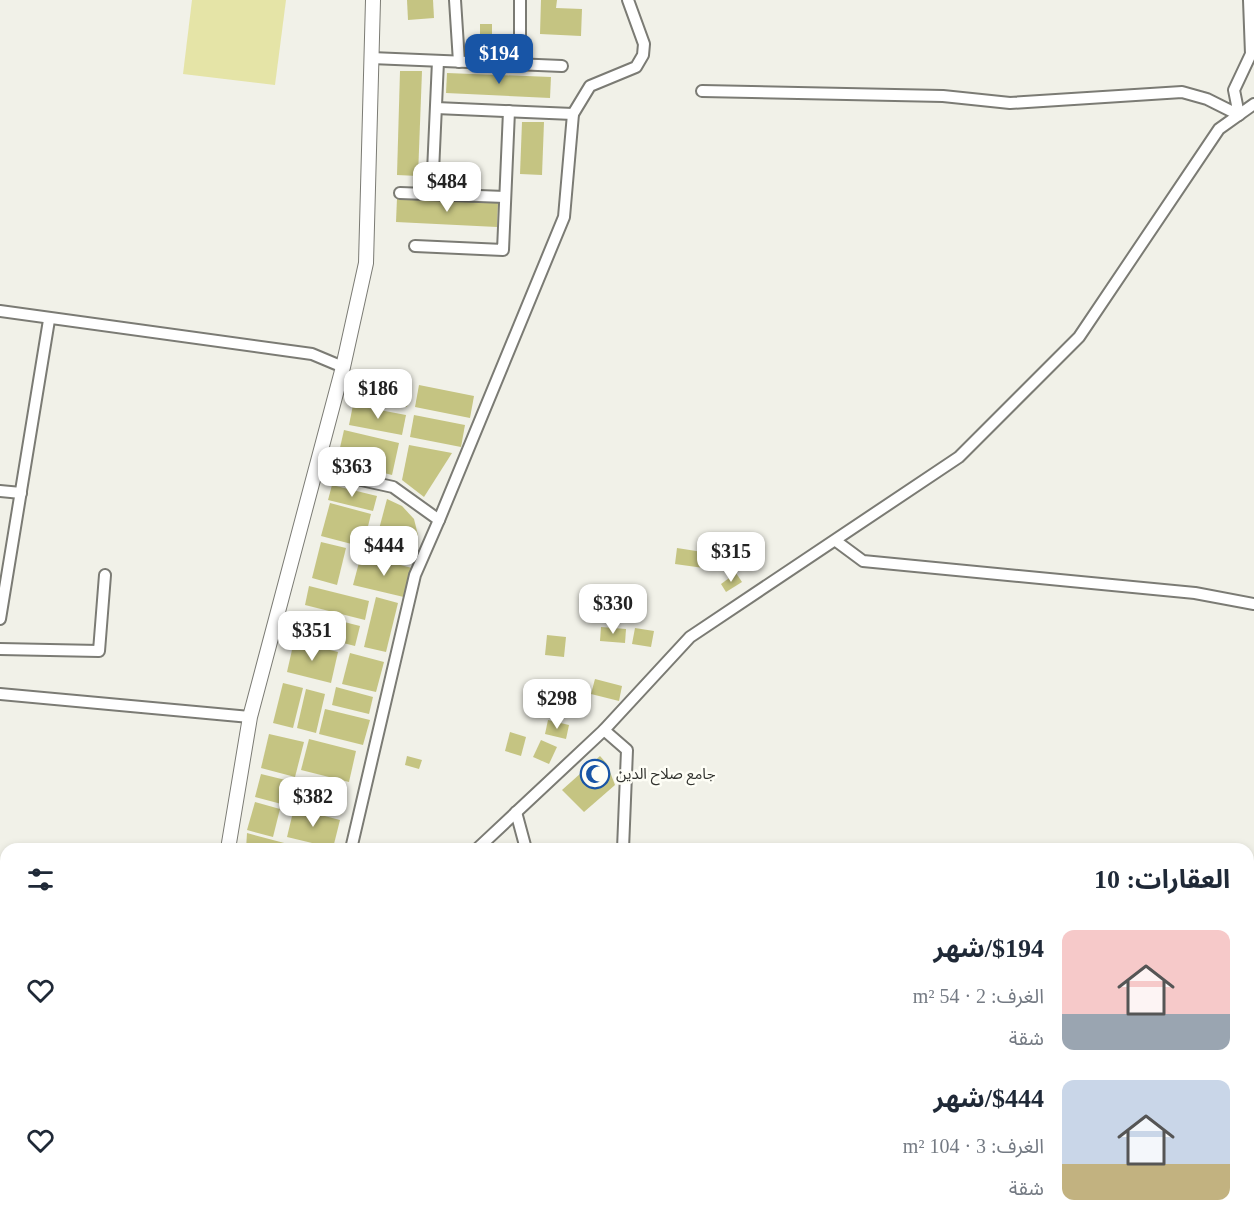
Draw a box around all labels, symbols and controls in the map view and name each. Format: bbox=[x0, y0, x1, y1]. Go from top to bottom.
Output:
pin: $194 bbox=[463, 34, 535, 85]
text: $194 bbox=[479, 42, 519, 64]
pin: $484 bbox=[411, 162, 483, 213]
text: $484 bbox=[427, 170, 467, 192]
pin: $186 bbox=[342, 369, 414, 420]
text: $186 bbox=[358, 377, 398, 399]
pin: $363 bbox=[316, 447, 388, 498]
text: $363 bbox=[332, 455, 372, 477]
pin: $444 bbox=[348, 526, 420, 577]
pin: $315 bbox=[695, 532, 767, 583]
text: $444 bbox=[364, 534, 404, 556]
text: $315 bbox=[711, 540, 751, 562]
pin: $330 bbox=[577, 584, 649, 635]
text: $330 bbox=[593, 592, 633, 614]
pin: $351 bbox=[276, 611, 348, 662]
text: $351 bbox=[292, 619, 332, 641]
pin: $298 bbox=[521, 679, 593, 730]
text: $298 bbox=[537, 687, 577, 709]
mosque icon: جامع صلاح الدين bbox=[579, 758, 611, 790]
place label: جامع صلاح الدين bbox=[616, 766, 716, 786]
pin: $382 bbox=[277, 777, 349, 828]
text: $382 bbox=[293, 785, 333, 807]
icon: filters bbox=[24, 863, 57, 896]
text: العقارات: 10 bbox=[1094, 865, 1230, 894]
text: $194/شهر bbox=[934, 934, 1044, 963]
icon: home bbox=[1110, 954, 1182, 1026]
icon: heart bbox=[24, 974, 57, 1007]
text: الغرف: 2 · 54 m² bbox=[913, 985, 1044, 1007]
text: شقة bbox=[1009, 1027, 1044, 1049]
text: $444/شهر bbox=[934, 1084, 1044, 1113]
icon: home bbox=[1110, 1104, 1182, 1176]
icon: heart bbox=[24, 1124, 57, 1157]
text: الغرف: 3 · 104 m² bbox=[903, 1135, 1044, 1157]
text: شقة bbox=[1009, 1177, 1044, 1199]

